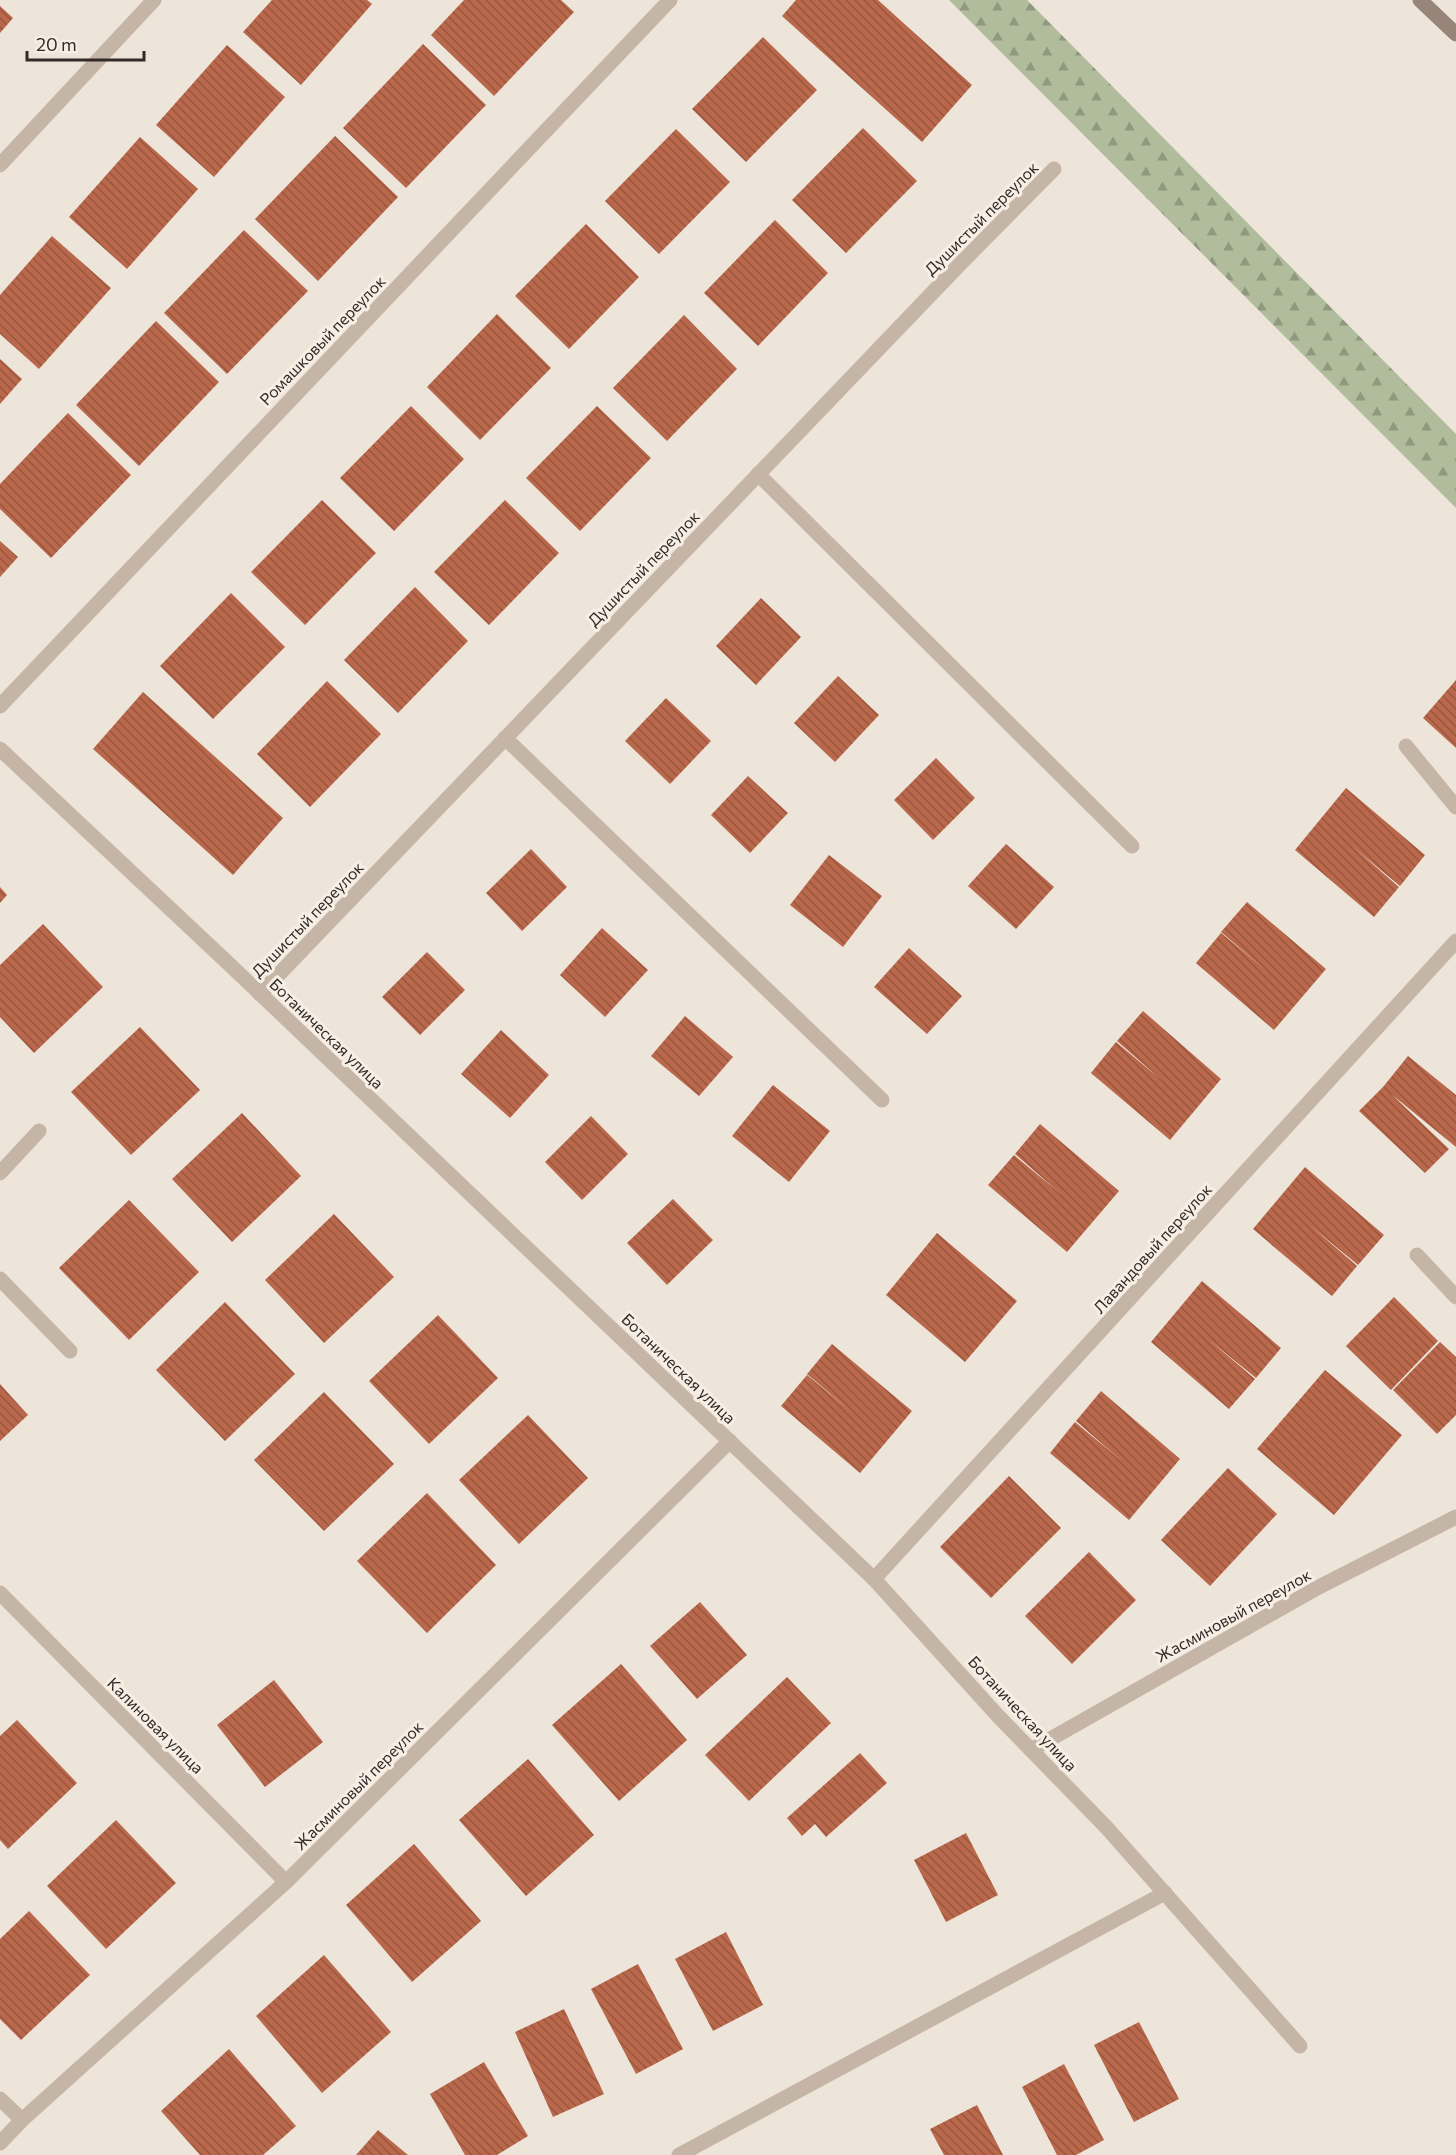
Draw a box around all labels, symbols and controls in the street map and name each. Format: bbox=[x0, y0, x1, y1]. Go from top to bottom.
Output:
scale bar bbox=[27, 24, 144, 62]
text: 20 m bbox=[36, 33, 77, 55]
street label: Душистый переулок bbox=[920, 157, 1042, 279]
street label: Ромашковый переулок bbox=[255, 271, 389, 409]
street label: Душистый переулок bbox=[583, 506, 703, 630]
street label: Душистый переулок bbox=[247, 857, 367, 981]
street label: Ботаническая улица bbox=[266, 974, 388, 1092]
street label: Лавандовый переулок bbox=[1089, 1179, 1215, 1317]
street label: Ботаническая улица bbox=[618, 1309, 740, 1427]
street label: Жасминовый переулок bbox=[1152, 1564, 1314, 1666]
street label: Ботаническая улица bbox=[965, 1651, 1081, 1775]
street label: Калиновая улица bbox=[104, 1673, 208, 1777]
street label: Жасминовый переулок bbox=[290, 1716, 427, 1853]

